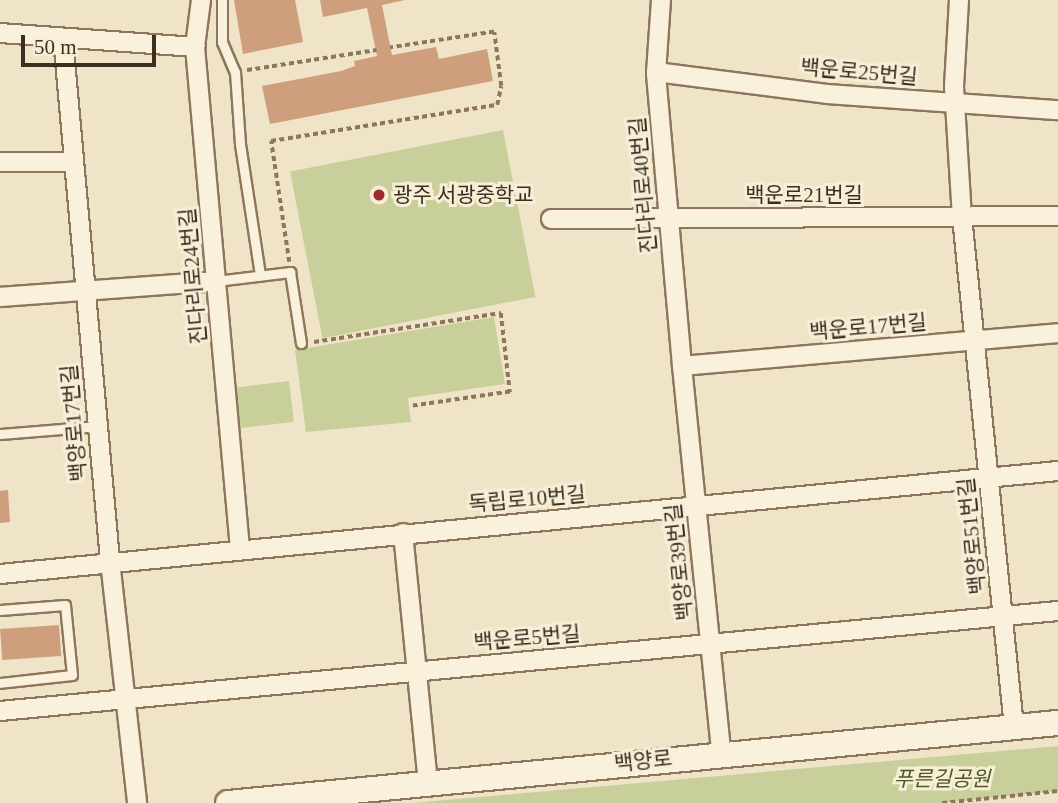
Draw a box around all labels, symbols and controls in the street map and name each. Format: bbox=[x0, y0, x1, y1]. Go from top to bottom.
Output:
scale bar bbox=[24, 21, 159, 65]
text: 50 m bbox=[34, 35, 77, 59]
street label: 백운로25번길 bbox=[799, 54, 919, 90]
street label: 진다리로40번길 bbox=[624, 116, 662, 254]
place label: 광주 서광중학교 bbox=[393, 182, 533, 208]
street label: 백운로21번길 bbox=[745, 182, 863, 208]
marker: 광주 서광중학교 bbox=[371, 187, 387, 203]
street label: 진다리로24번길 bbox=[174, 207, 212, 345]
street label: 백운로17번길 bbox=[808, 309, 928, 345]
street label: 백양로17번길 bbox=[56, 363, 92, 483]
street label: 백양로51번길 bbox=[953, 476, 991, 596]
street label: 독립로10번길 bbox=[467, 481, 587, 517]
street label: 백양로39번길 bbox=[660, 502, 698, 622]
street label: 백운로5번길 bbox=[473, 621, 581, 655]
street label: 백양로 bbox=[613, 745, 673, 777]
park label: 푸른길공원 bbox=[894, 766, 990, 792]

